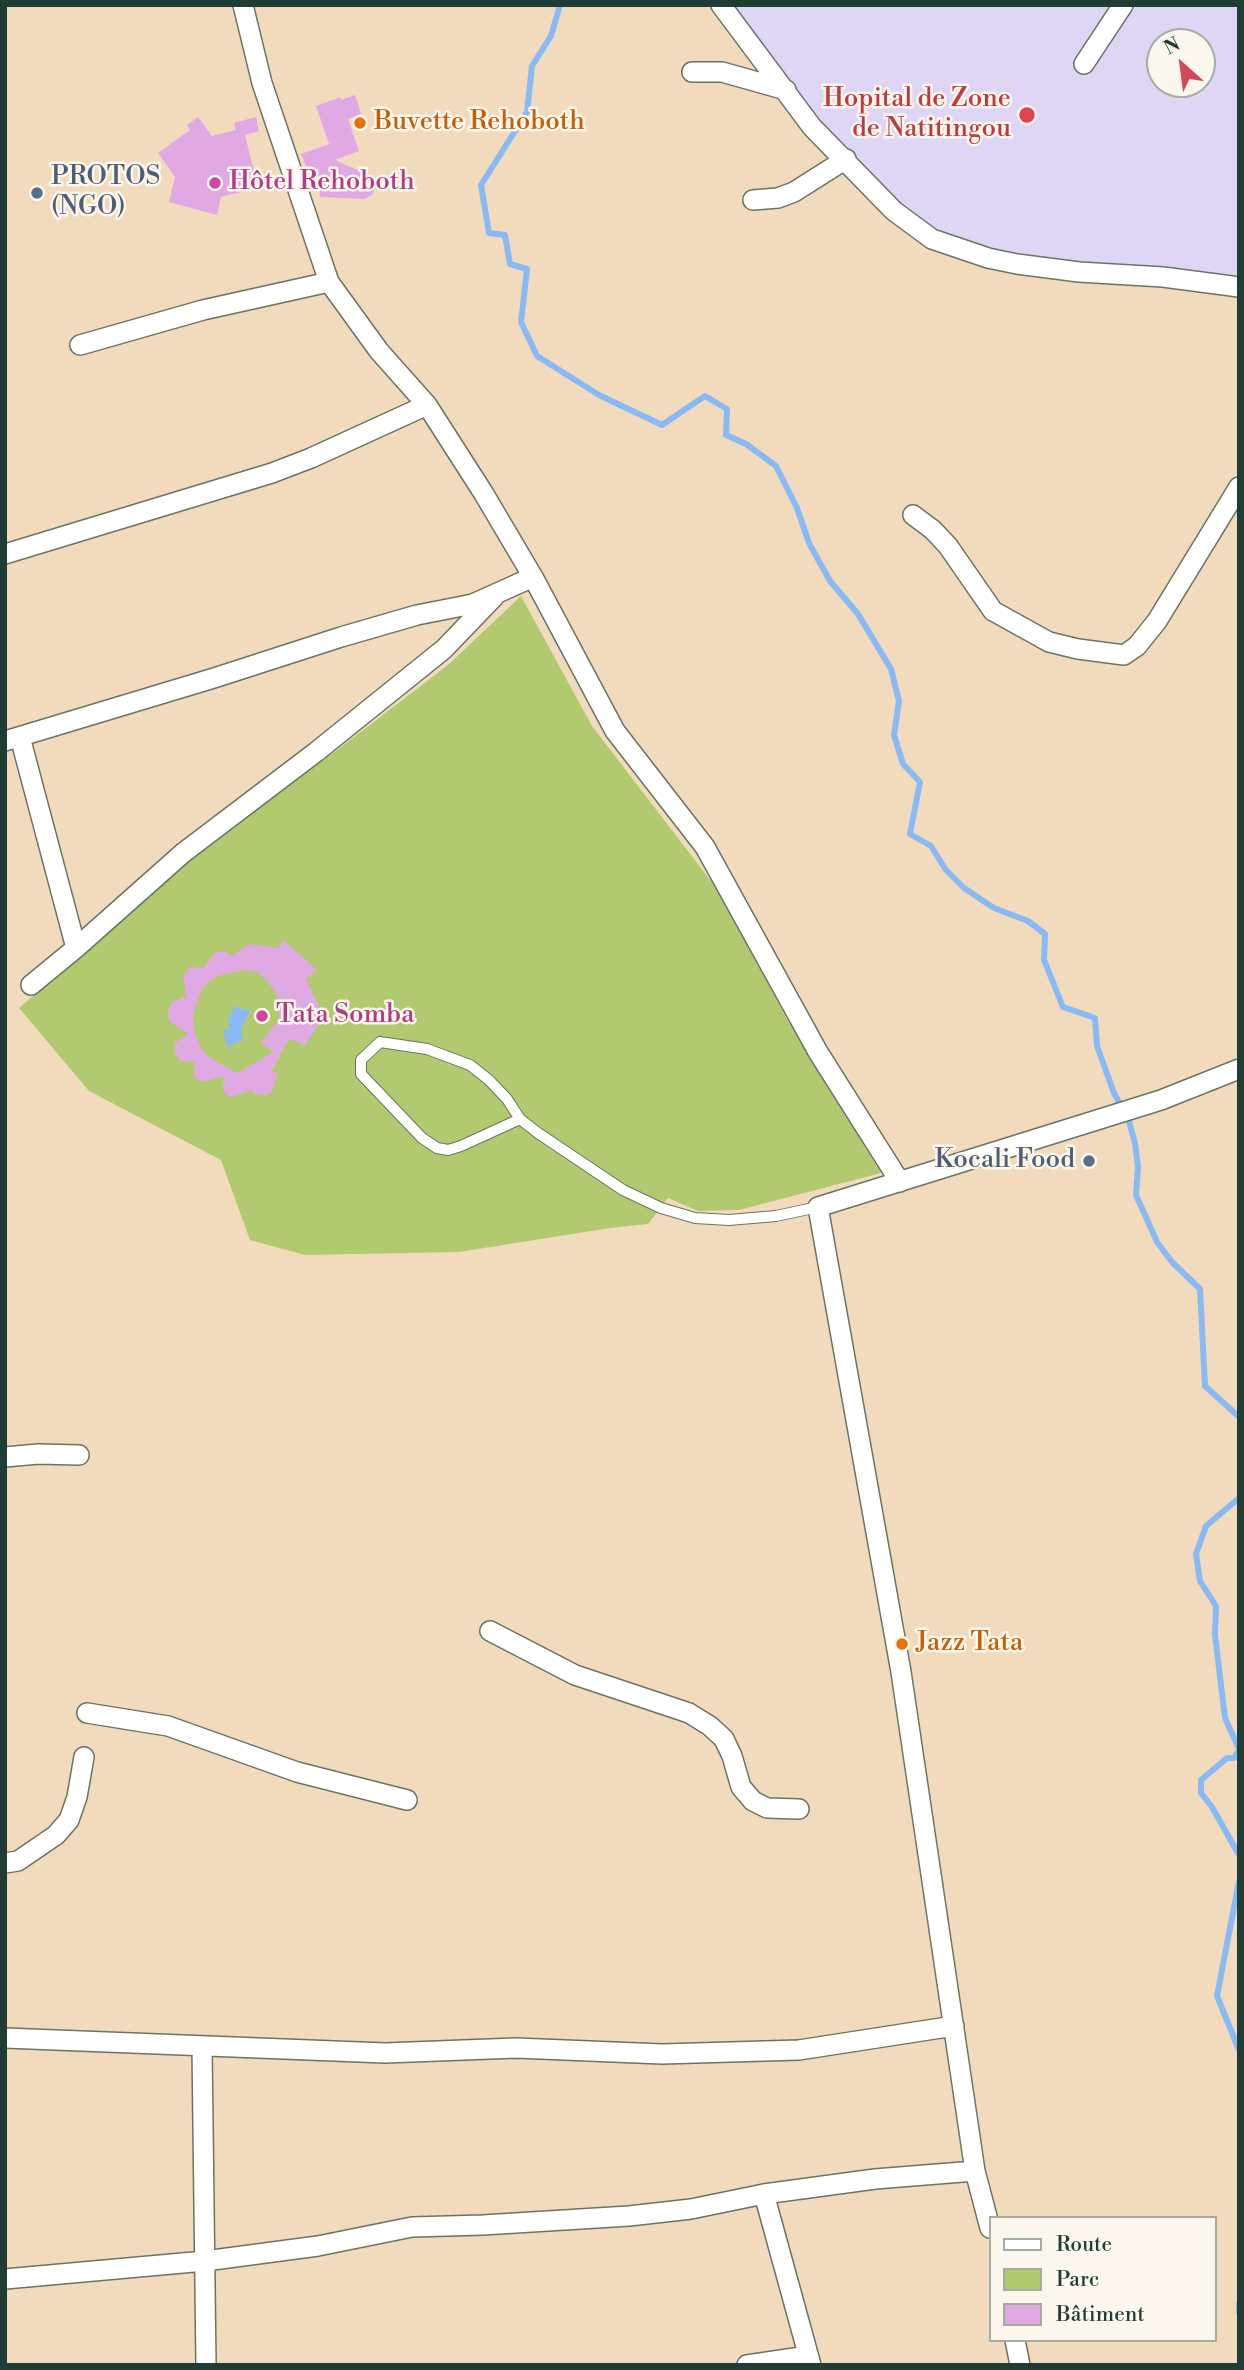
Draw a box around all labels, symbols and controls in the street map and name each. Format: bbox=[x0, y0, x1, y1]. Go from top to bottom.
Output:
north arrow bbox=[1146, 28, 1216, 98]
text: N bbox=[1160, 32, 1184, 60]
place label: Hopital de Zone de Natitingou bbox=[823, 84, 1011, 146]
marker: Hopital de Zone de Natitingou bbox=[1017, 105, 1037, 125]
place label: Buvette Rehoboth bbox=[374, 107, 585, 139]
marker: Buvette Rehoboth bbox=[352, 115, 368, 131]
place label: PROTOS (NGO) bbox=[51, 162, 160, 224]
place label: Hôtel Rehoboth bbox=[229, 167, 415, 199]
marker: Hôtel Rehoboth bbox=[207, 175, 223, 191]
marker: PROTOS (NGO) bbox=[29, 185, 45, 201]
place label: Tata Somba bbox=[276, 1000, 414, 1032]
marker: Tata Somba bbox=[254, 1008, 270, 1024]
place label: Kocali Food bbox=[934, 1145, 1075, 1177]
marker: Kocali Food bbox=[1081, 1153, 1097, 1169]
place label: Jazz Tata bbox=[916, 1628, 1023, 1660]
marker: Jazz Tata bbox=[894, 1636, 910, 1652]
legend bbox=[988, 2216, 1216, 2342]
text: Route bbox=[1056, 2232, 1112, 2258]
text: Parc bbox=[1056, 2267, 1099, 2293]
text: Bâtiment bbox=[1056, 2302, 1145, 2328]

